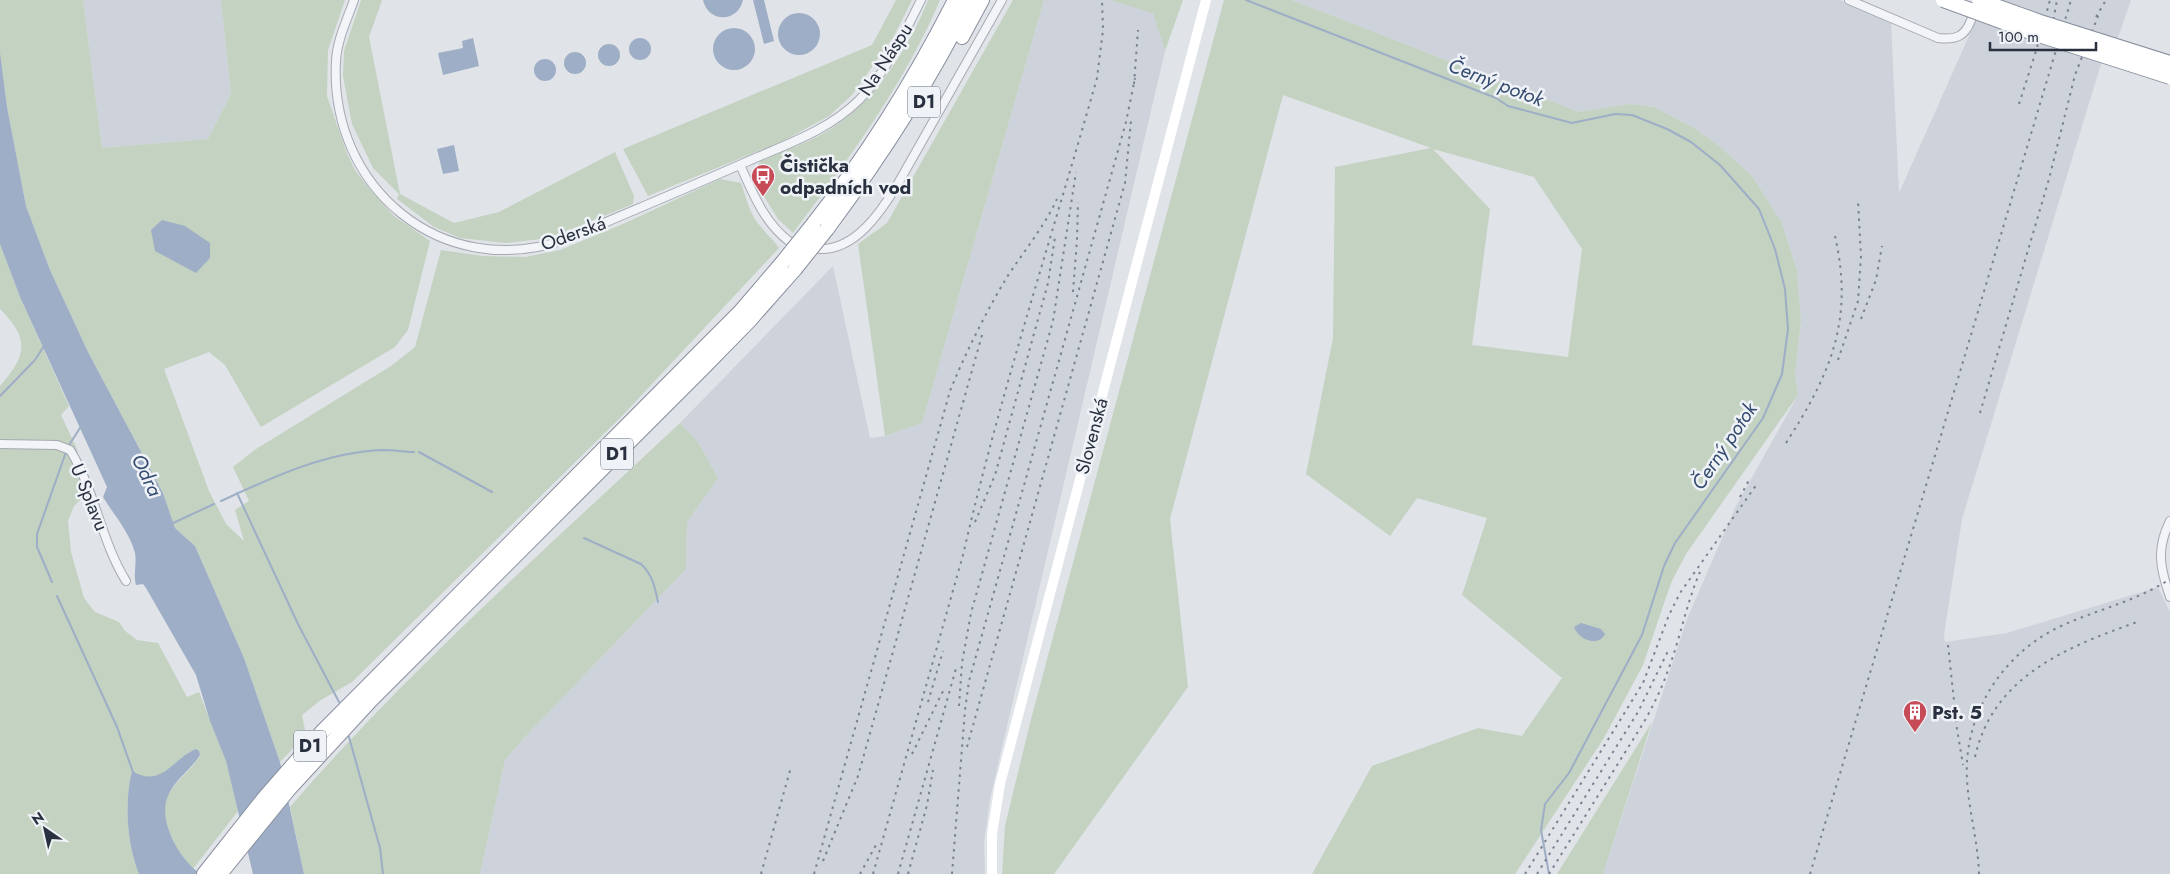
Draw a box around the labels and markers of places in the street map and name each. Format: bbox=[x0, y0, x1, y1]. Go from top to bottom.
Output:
place label: Čistička odpadních vod bbox=[780, 152, 911, 201]
bus stop icon: Čistička odpadních vod bbox=[750, 163, 776, 197]
building icon: Pst. 5 bbox=[1902, 699, 1928, 733]
place label: Pst. 5 bbox=[1932, 699, 1982, 726]

